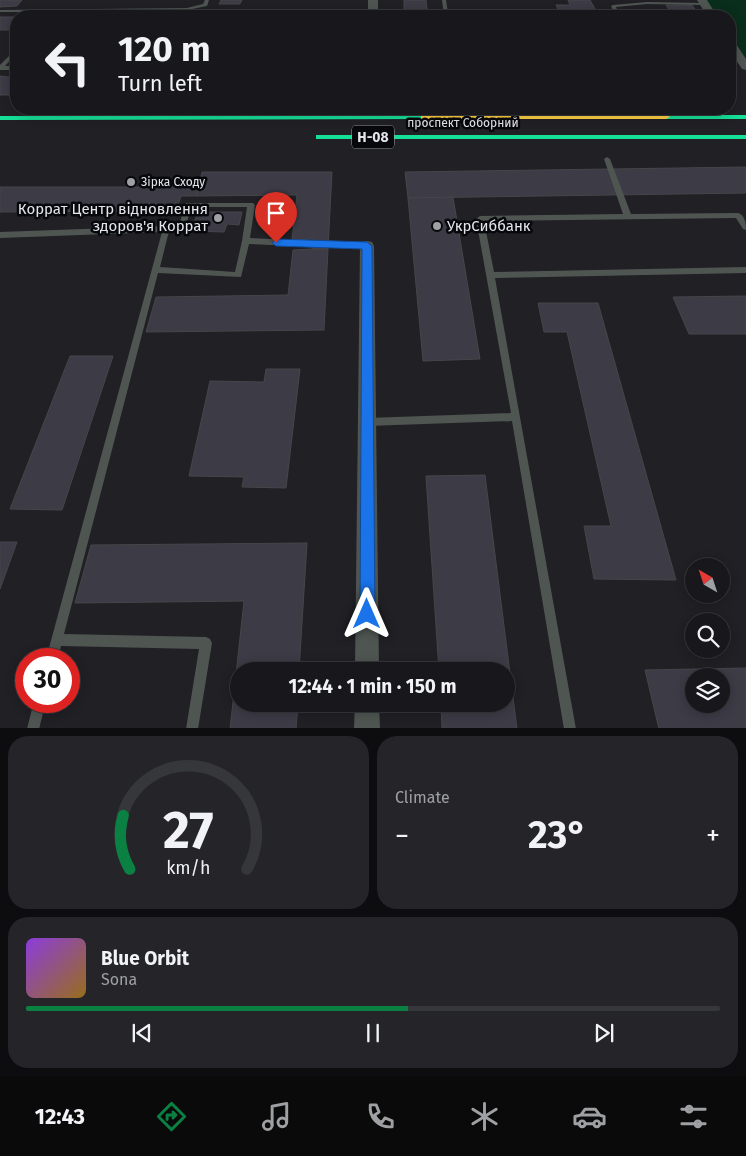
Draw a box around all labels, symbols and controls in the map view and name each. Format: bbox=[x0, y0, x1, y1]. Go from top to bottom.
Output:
text: 120 m bbox=[118, 28, 211, 70]
icon: left bbox=[35, 30, 100, 95]
text: Turn left bbox=[118, 70, 202, 97]
street label: проспект Соборний bbox=[407, 116, 519, 130]
road number: Н-08 bbox=[352, 125, 394, 148]
place label: Зірка Сходу bbox=[141, 175, 205, 189]
marker: Зірка Сходу bbox=[125, 176, 137, 188]
pin bbox=[255, 192, 297, 243]
icon: arrive bbox=[262, 199, 290, 227]
place label: Коррат Центр відновлення здоров'я Коррат bbox=[18, 200, 208, 235]
marker: Коррат Центр відновлення здоров'я Коррат bbox=[212, 212, 224, 224]
place label: УкрСиббанк bbox=[447, 217, 531, 235]
marker: УкрСиббанк bbox=[431, 220, 443, 232]
north arrow bbox=[685, 558, 730, 602]
map controls bbox=[685, 558, 730, 713]
position arrow bbox=[340, 587, 392, 639]
button: search bbox=[685, 613, 730, 658]
speed limit sign: 30 bbox=[15, 648, 80, 713]
button: layers bbox=[685, 668, 730, 713]
text: 12:44 · 1 min · 150 m bbox=[288, 675, 457, 698]
text: Climate bbox=[395, 788, 450, 807]
text: 27 bbox=[163, 799, 214, 862]
text: 23° bbox=[528, 812, 587, 858]
text: − bbox=[395, 819, 409, 852]
text: + bbox=[706, 819, 720, 852]
text: km/h bbox=[166, 857, 211, 879]
text: Blue Orbit bbox=[101, 947, 189, 970]
text: Sona bbox=[101, 970, 137, 989]
icon: previous bbox=[128, 1019, 156, 1047]
icon: pause bbox=[359, 1019, 387, 1047]
icon: next bbox=[590, 1019, 618, 1047]
icon: directions bbox=[154, 1099, 189, 1134]
icon: music bbox=[259, 1099, 294, 1134]
icon: phone bbox=[363, 1099, 398, 1134]
icon: climate bbox=[467, 1099, 502, 1134]
icon: car bbox=[572, 1099, 607, 1134]
icon: filters bbox=[676, 1099, 711, 1134]
text: 12:43 bbox=[35, 1103, 85, 1130]

